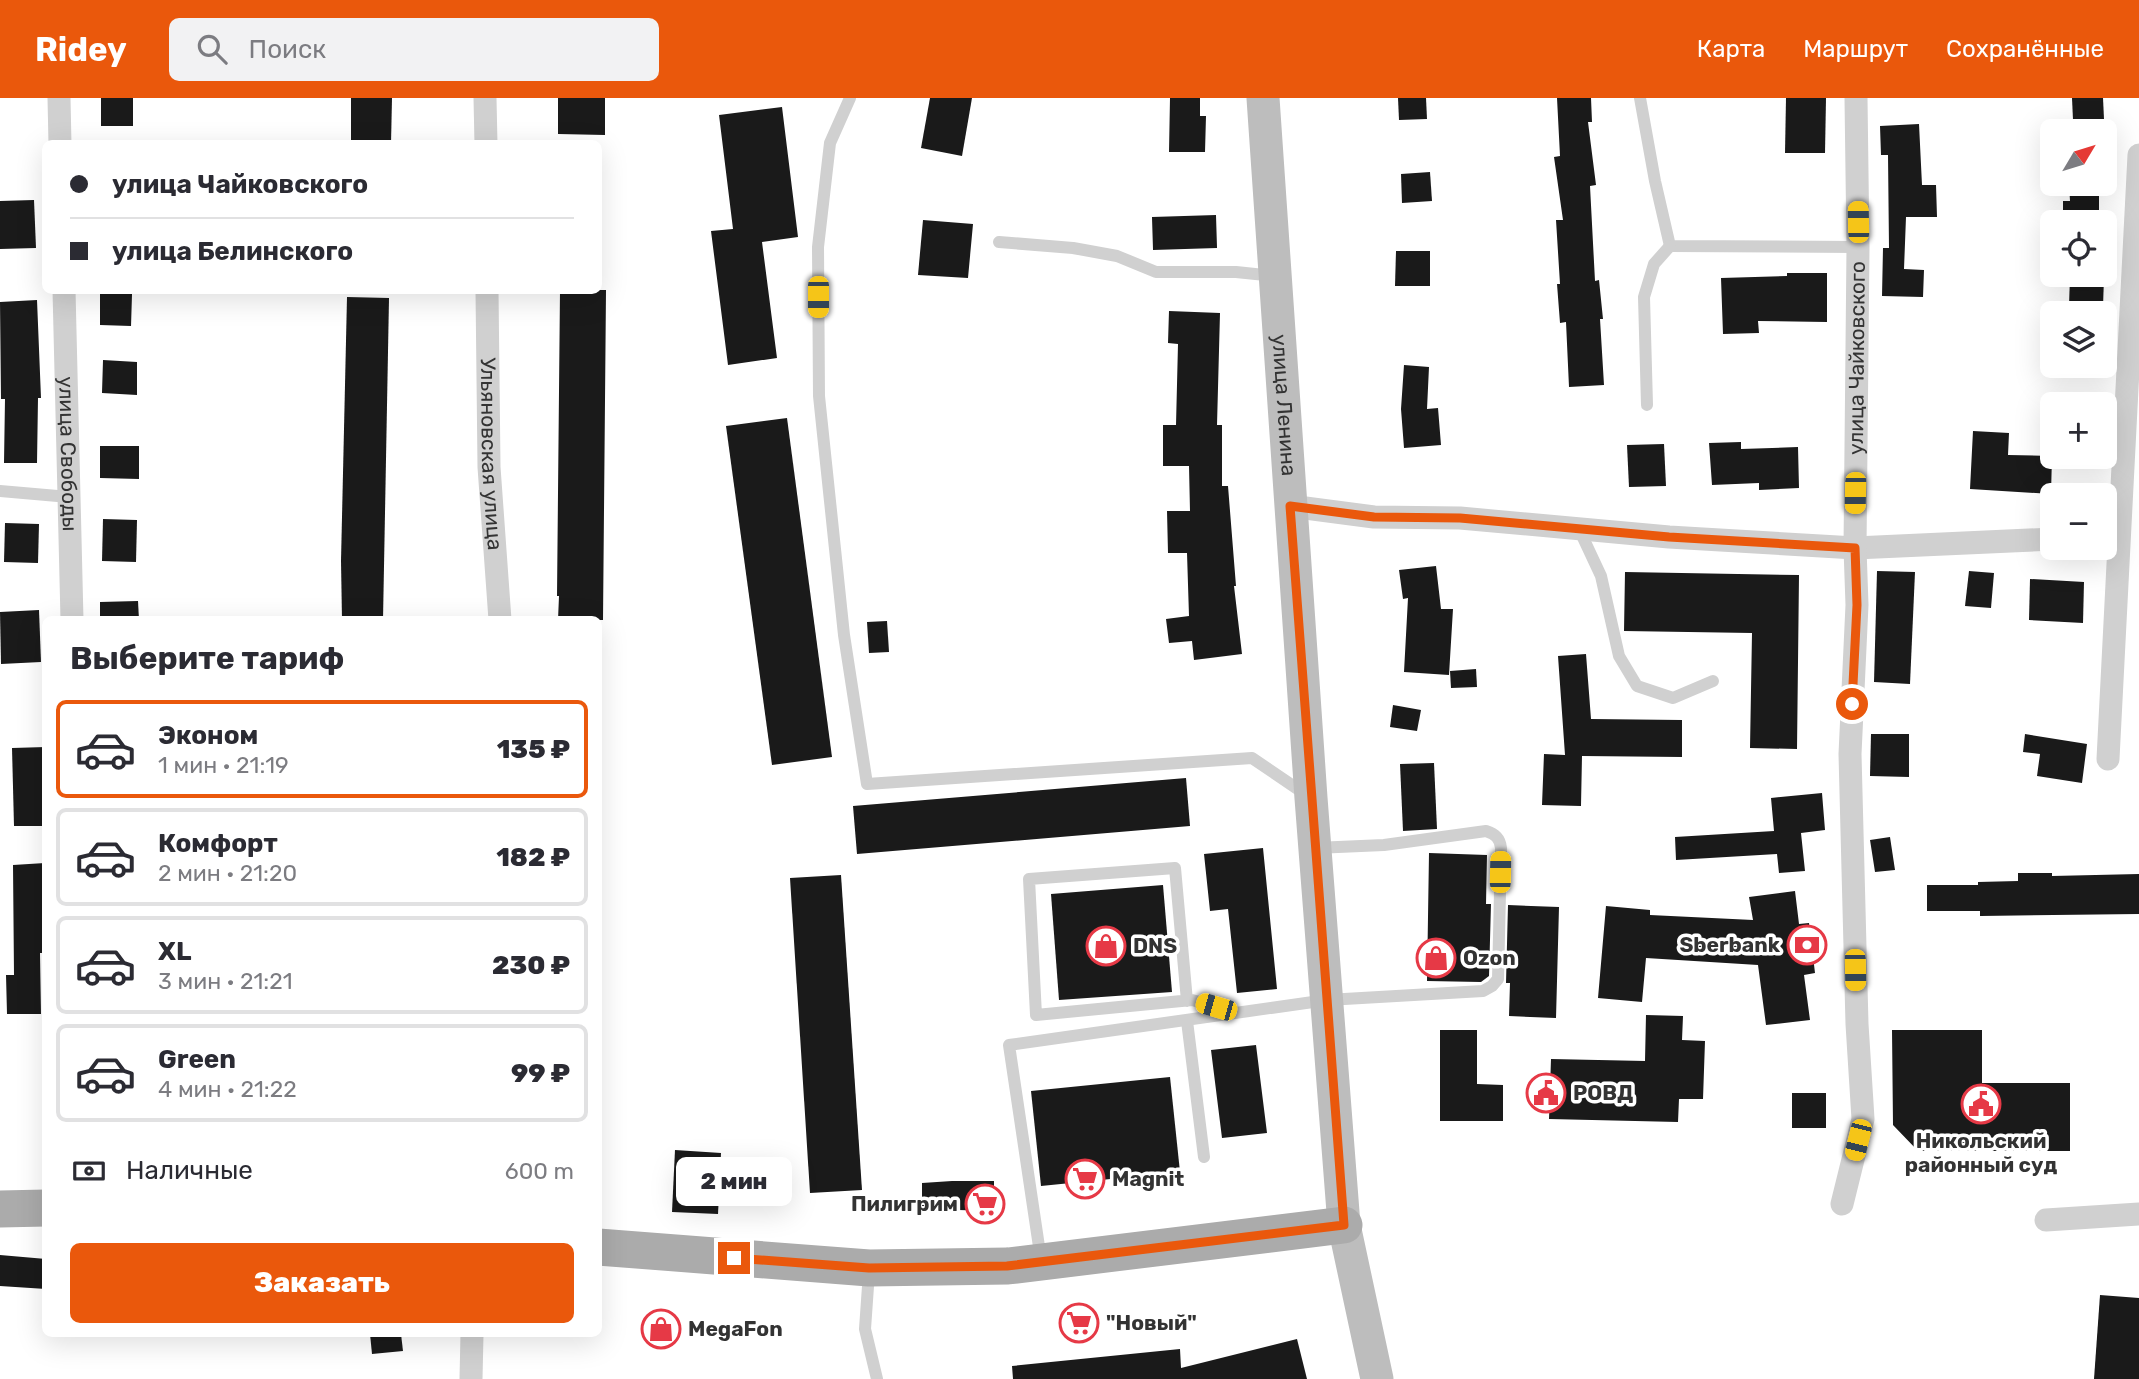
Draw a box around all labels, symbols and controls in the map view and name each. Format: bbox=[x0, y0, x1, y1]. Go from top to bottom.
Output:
search box bbox=[169, 18, 659, 81]
text: Ridey bbox=[35, 30, 127, 69]
icon: search bbox=[193, 30, 231, 68]
text: Поиск bbox=[249, 34, 326, 65]
text: Карта bbox=[1697, 35, 1765, 63]
text: Маршрут bbox=[1803, 35, 1908, 63]
text: Сохранённые bbox=[1946, 35, 2104, 63]
north arrow bbox=[2040, 119, 2118, 196]
map controls bbox=[2040, 119, 2117, 560]
text: улица Чайковского bbox=[112, 169, 368, 200]
car bbox=[1848, 201, 1869, 243]
button: locate bbox=[2040, 210, 2117, 287]
text: улица Белинского bbox=[112, 236, 353, 267]
street label: улица Чайковского bbox=[1843, 261, 1870, 455]
car bbox=[808, 276, 829, 318]
button: layers bbox=[2040, 301, 2117, 378]
street label: улица Ленина bbox=[1267, 333, 1302, 477]
street label: Ульяновская улица bbox=[476, 357, 508, 551]
street label: улица Свободы bbox=[54, 376, 83, 532]
button: + bbox=[2040, 392, 2117, 469]
car bbox=[1845, 472, 1866, 514]
button: − bbox=[2040, 483, 2117, 560]
text: Выберите тариф bbox=[70, 639, 344, 677]
route start bbox=[1836, 688, 1868, 720]
icon: car bbox=[74, 718, 137, 781]
text: Эконом bbox=[158, 720, 258, 751]
text: 135 ₽ bbox=[497, 734, 570, 765]
text: 1 мин · 21:19 bbox=[158, 751, 289, 779]
icon: car bbox=[74, 826, 137, 889]
text: Комфорт bbox=[158, 828, 278, 859]
text: 182 ₽ bbox=[496, 842, 570, 873]
car bbox=[1490, 851, 1511, 893]
text: 2 мин · 21:20 bbox=[158, 859, 297, 887]
bank icon: Sberbank bbox=[1786, 924, 1828, 966]
shop icon: DNS bbox=[1085, 925, 1127, 967]
place label: Sberbank bbox=[1679, 932, 1781, 957]
place label: DNS bbox=[1133, 933, 1177, 958]
icon: car bbox=[74, 934, 137, 997]
text: XL bbox=[158, 936, 191, 967]
shop icon: Ozon bbox=[1415, 937, 1457, 979]
place label: Ozon bbox=[1463, 945, 1516, 970]
car bbox=[1845, 949, 1866, 991]
text: 230 ₽ bbox=[492, 950, 570, 981]
text: 3 мин · 21:21 bbox=[158, 967, 293, 995]
car bbox=[1193, 991, 1240, 1023]
icon: car bbox=[74, 1042, 137, 1105]
text: Green bbox=[158, 1044, 236, 1075]
text: 99 ₽ bbox=[511, 1058, 570, 1089]
public building icon: РОВД bbox=[1525, 1072, 1567, 1114]
text: 4 мин · 21:22 bbox=[158, 1075, 297, 1103]
place label: РОВД bbox=[1573, 1080, 1633, 1105]
public building icon: Никольский районный суд bbox=[1960, 1083, 2002, 1125]
car bbox=[1843, 1117, 1874, 1163]
place label: Никольский районный суд bbox=[1905, 1128, 2057, 1177]
icon: cash bbox=[70, 1152, 108, 1190]
text: Наличные bbox=[126, 1155, 253, 1186]
callout: 2 мин bbox=[676, 1156, 792, 1206]
text: 600 m bbox=[505, 1157, 574, 1185]
supermarket icon: Magnit bbox=[1064, 1158, 1106, 1200]
place label: Magnit bbox=[1112, 1166, 1185, 1191]
text: 2 мин bbox=[700, 1167, 768, 1195]
supermarket icon: Пилигрим bbox=[964, 1183, 1006, 1225]
place label: Пилигрим bbox=[851, 1191, 958, 1216]
route end bbox=[718, 1242, 750, 1274]
button: Заказать bbox=[70, 1243, 574, 1323]
supermarket icon: "Новый" bbox=[1058, 1302, 1100, 1344]
shop icon: MegaFon bbox=[640, 1308, 682, 1350]
place label: "Новый" bbox=[1106, 1310, 1197, 1335]
place label: MegaFon bbox=[688, 1316, 783, 1341]

